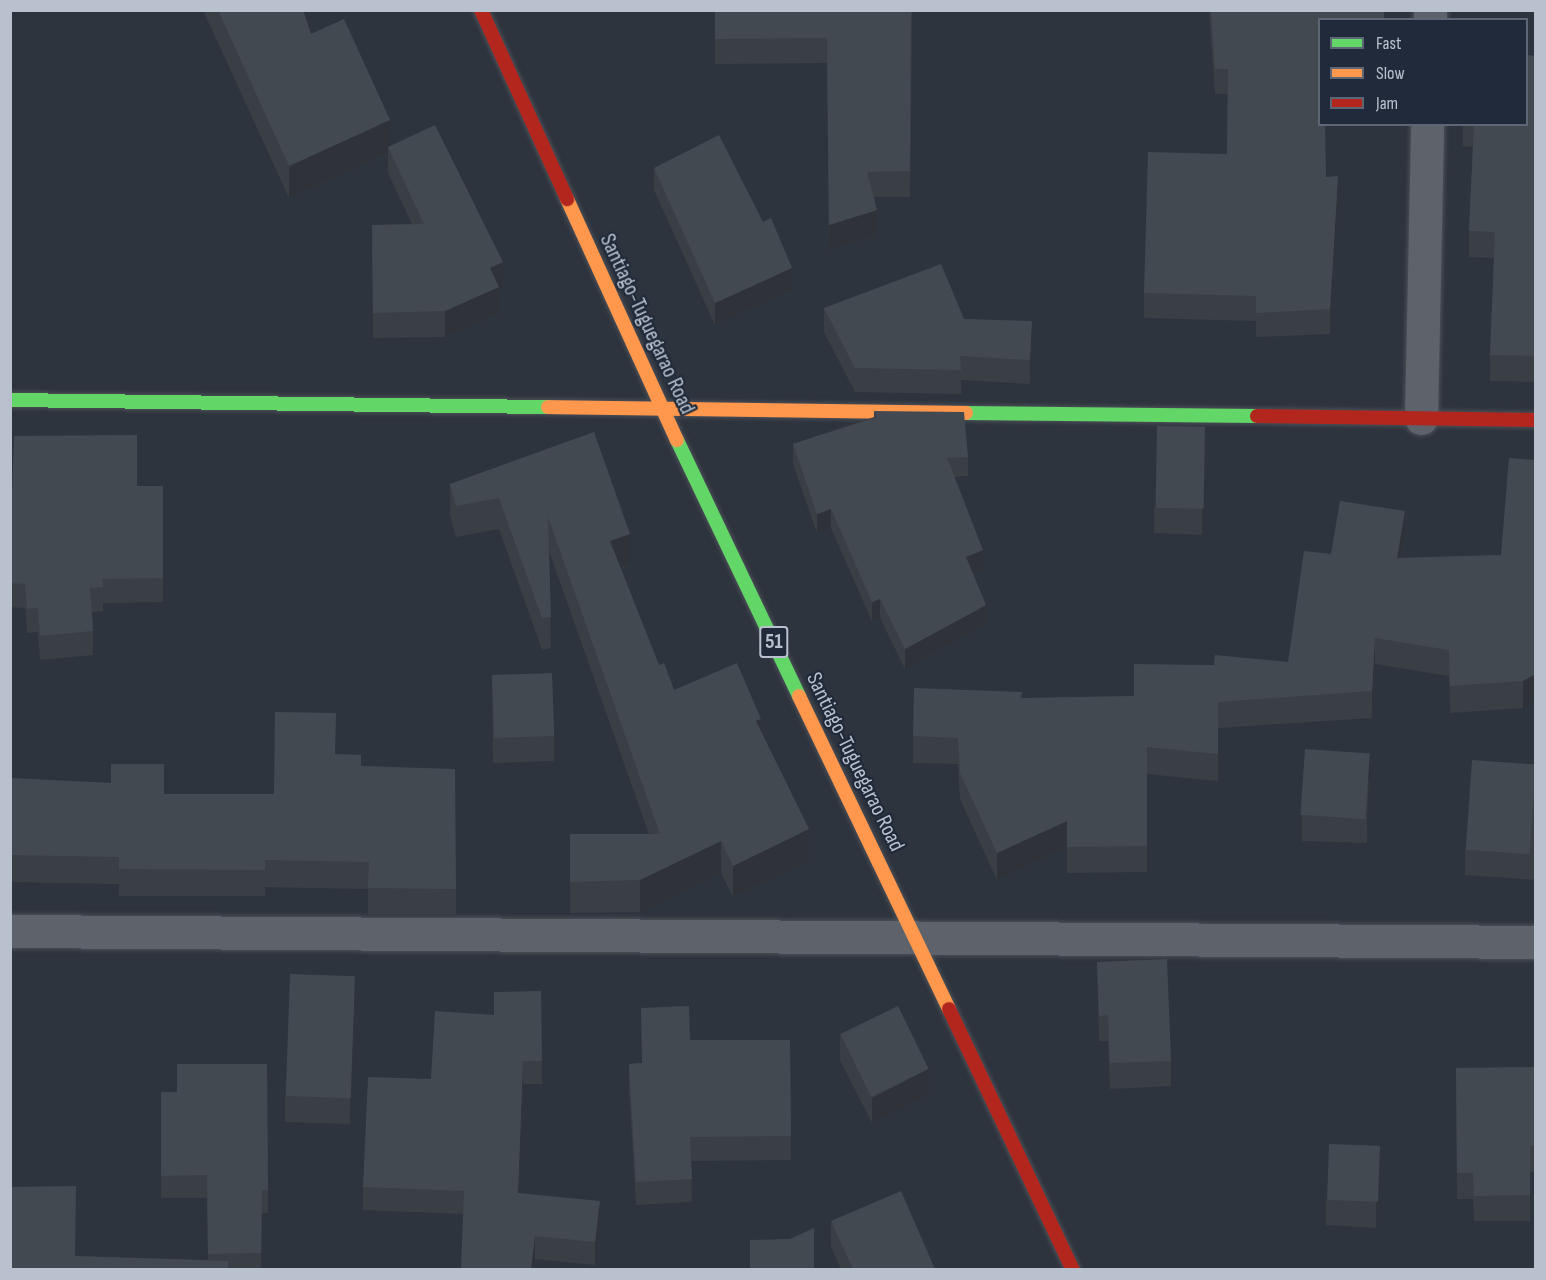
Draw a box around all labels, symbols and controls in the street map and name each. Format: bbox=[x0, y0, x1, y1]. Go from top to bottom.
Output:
legend bbox=[1318, 18, 1528, 126]
text: Fast bbox=[1376, 33, 1401, 54]
text: Slow bbox=[1376, 63, 1405, 84]
text: Jam bbox=[1376, 93, 1398, 114]
street label: Santiago-Tuguegarao Road bbox=[594, 230, 700, 418]
road number: 51 bbox=[759, 624, 789, 660]
street label: Santiago-Tuguegarao Road bbox=[800, 668, 910, 856]

